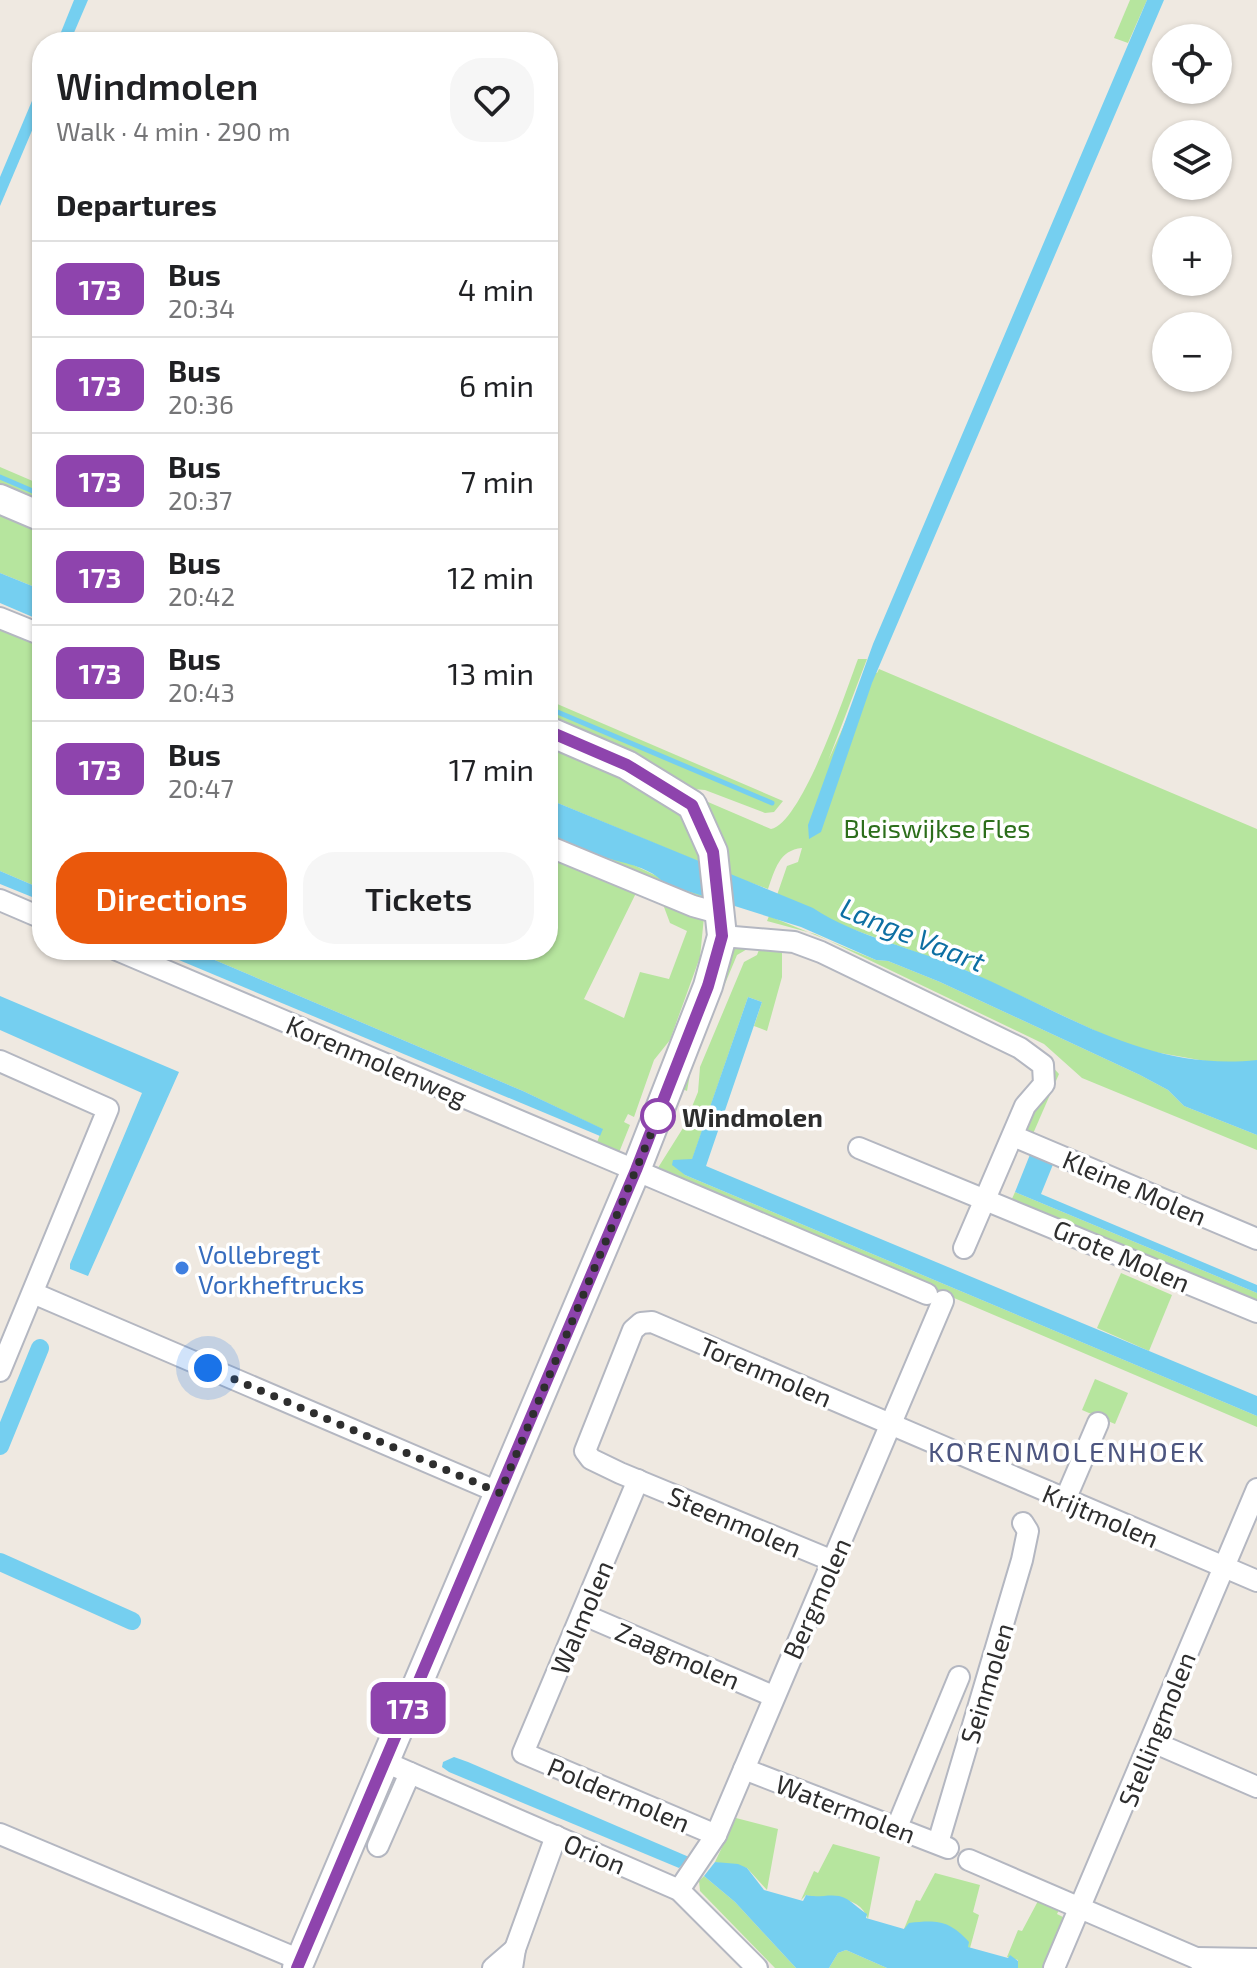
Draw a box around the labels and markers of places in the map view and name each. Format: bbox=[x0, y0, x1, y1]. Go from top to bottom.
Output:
marker: Windmolen bbox=[641, 1099, 675, 1133]
place label: Windmolen bbox=[682, 1101, 823, 1132]
place label: Vollebregt Vorkheftrucks bbox=[198, 1238, 365, 1299]
marker: Vollebregt Vorkheftrucks bbox=[173, 1259, 191, 1277]

